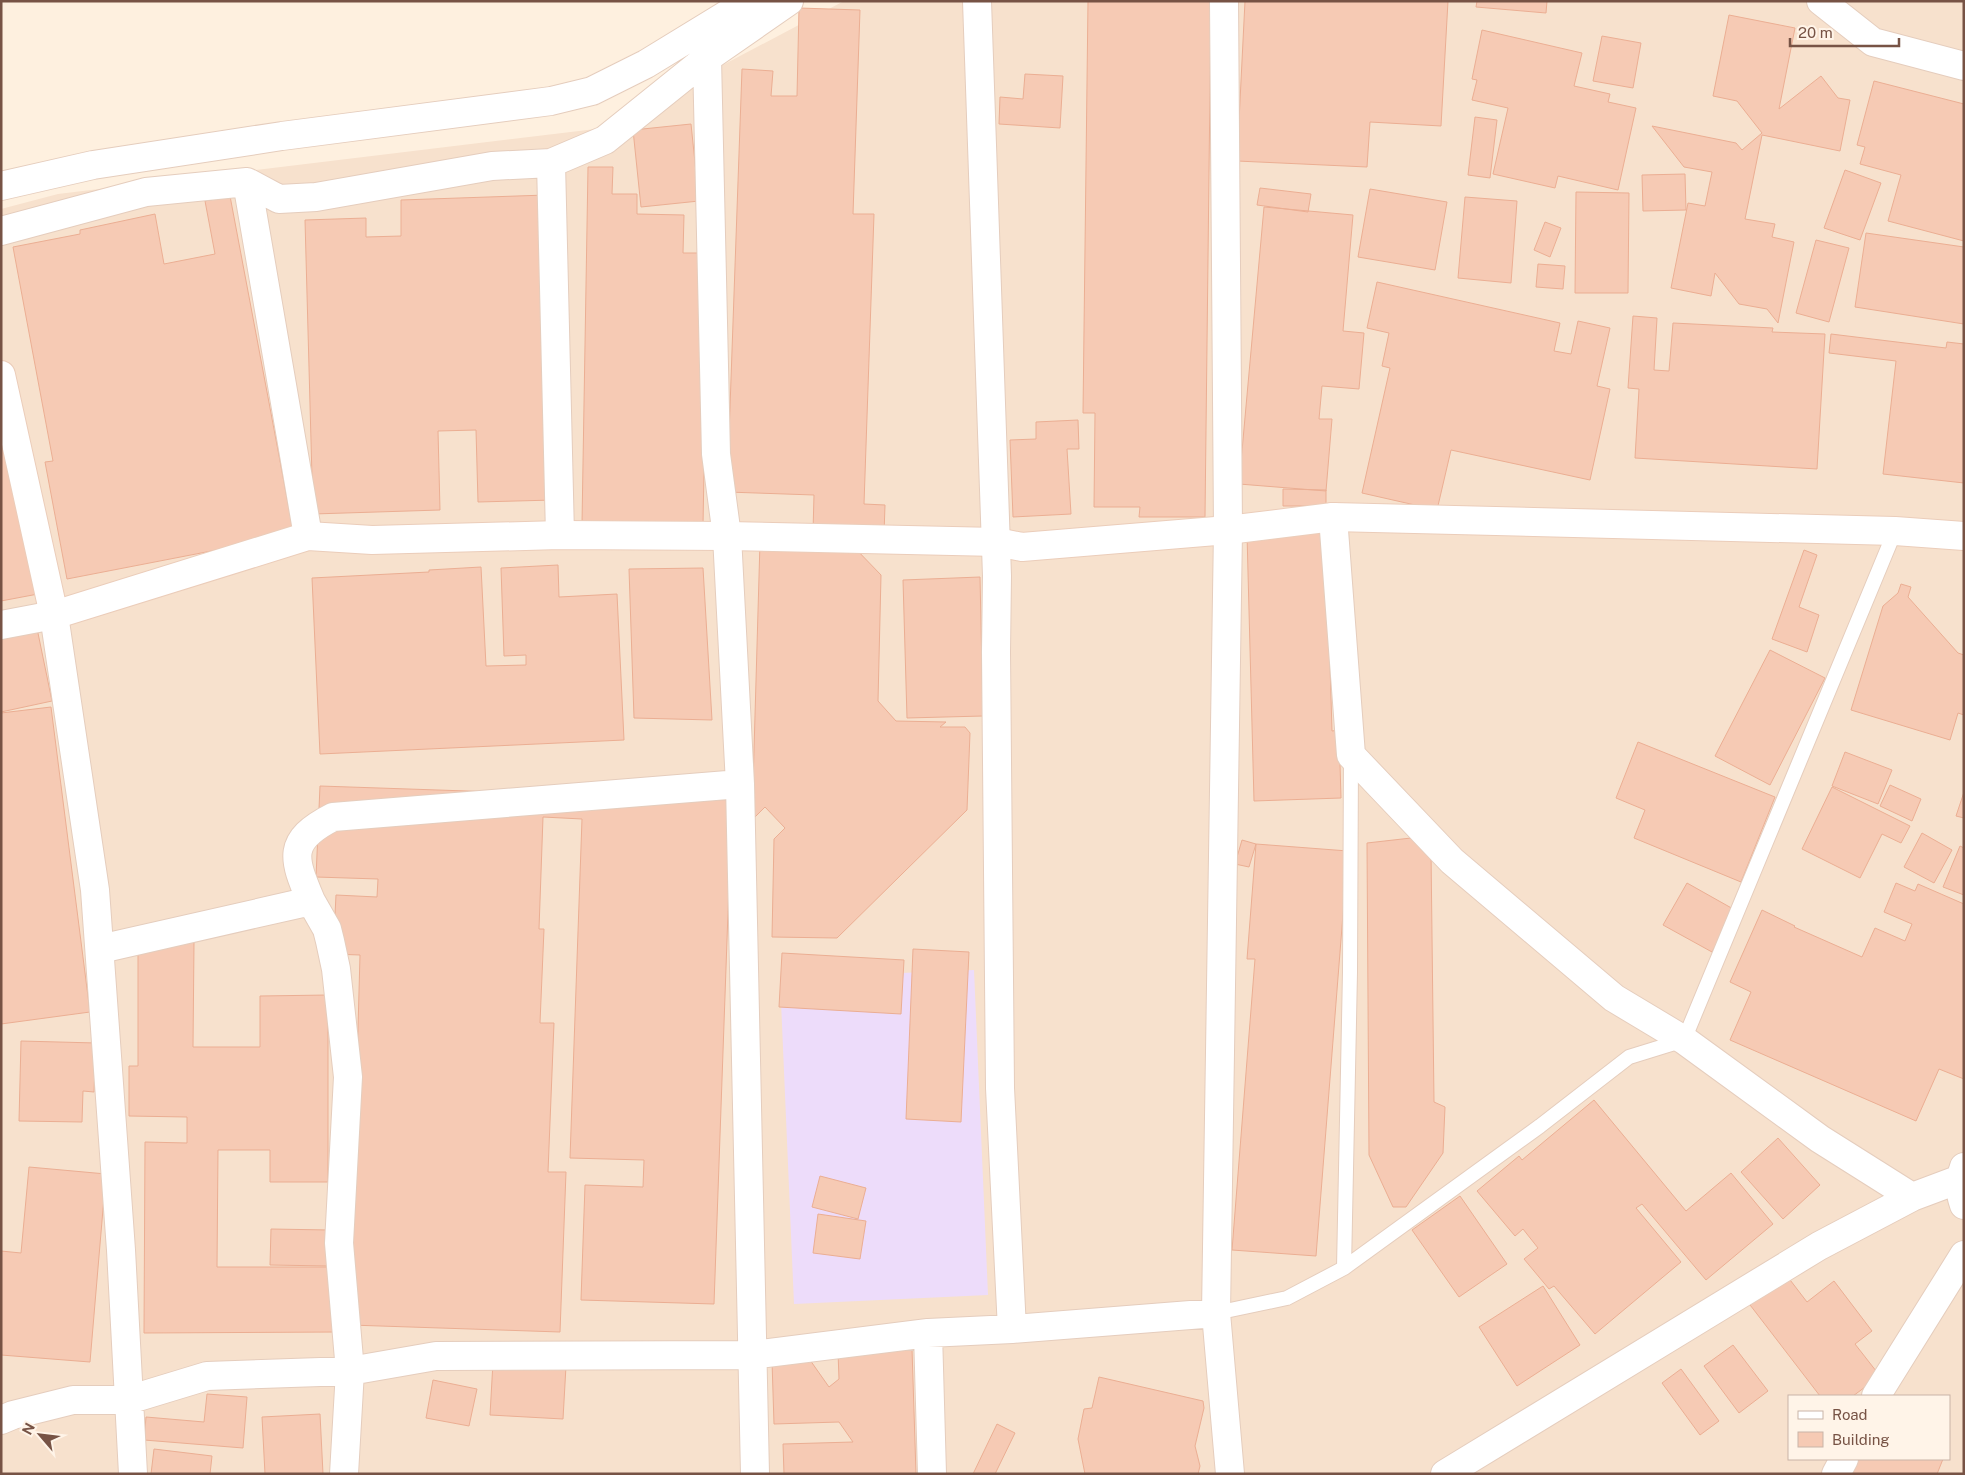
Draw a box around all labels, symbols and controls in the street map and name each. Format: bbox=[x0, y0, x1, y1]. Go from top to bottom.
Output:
scale bar bbox=[1790, 15, 1899, 47]
text: 20 m bbox=[1798, 24, 1833, 41]
legend bbox=[1788, 1395, 1950, 1460]
text: Road bbox=[1832, 1406, 1868, 1423]
north arrow bbox=[15, 1410, 65, 1460]
text: N bbox=[19, 1420, 38, 1437]
text: Building bbox=[1832, 1431, 1890, 1448]

